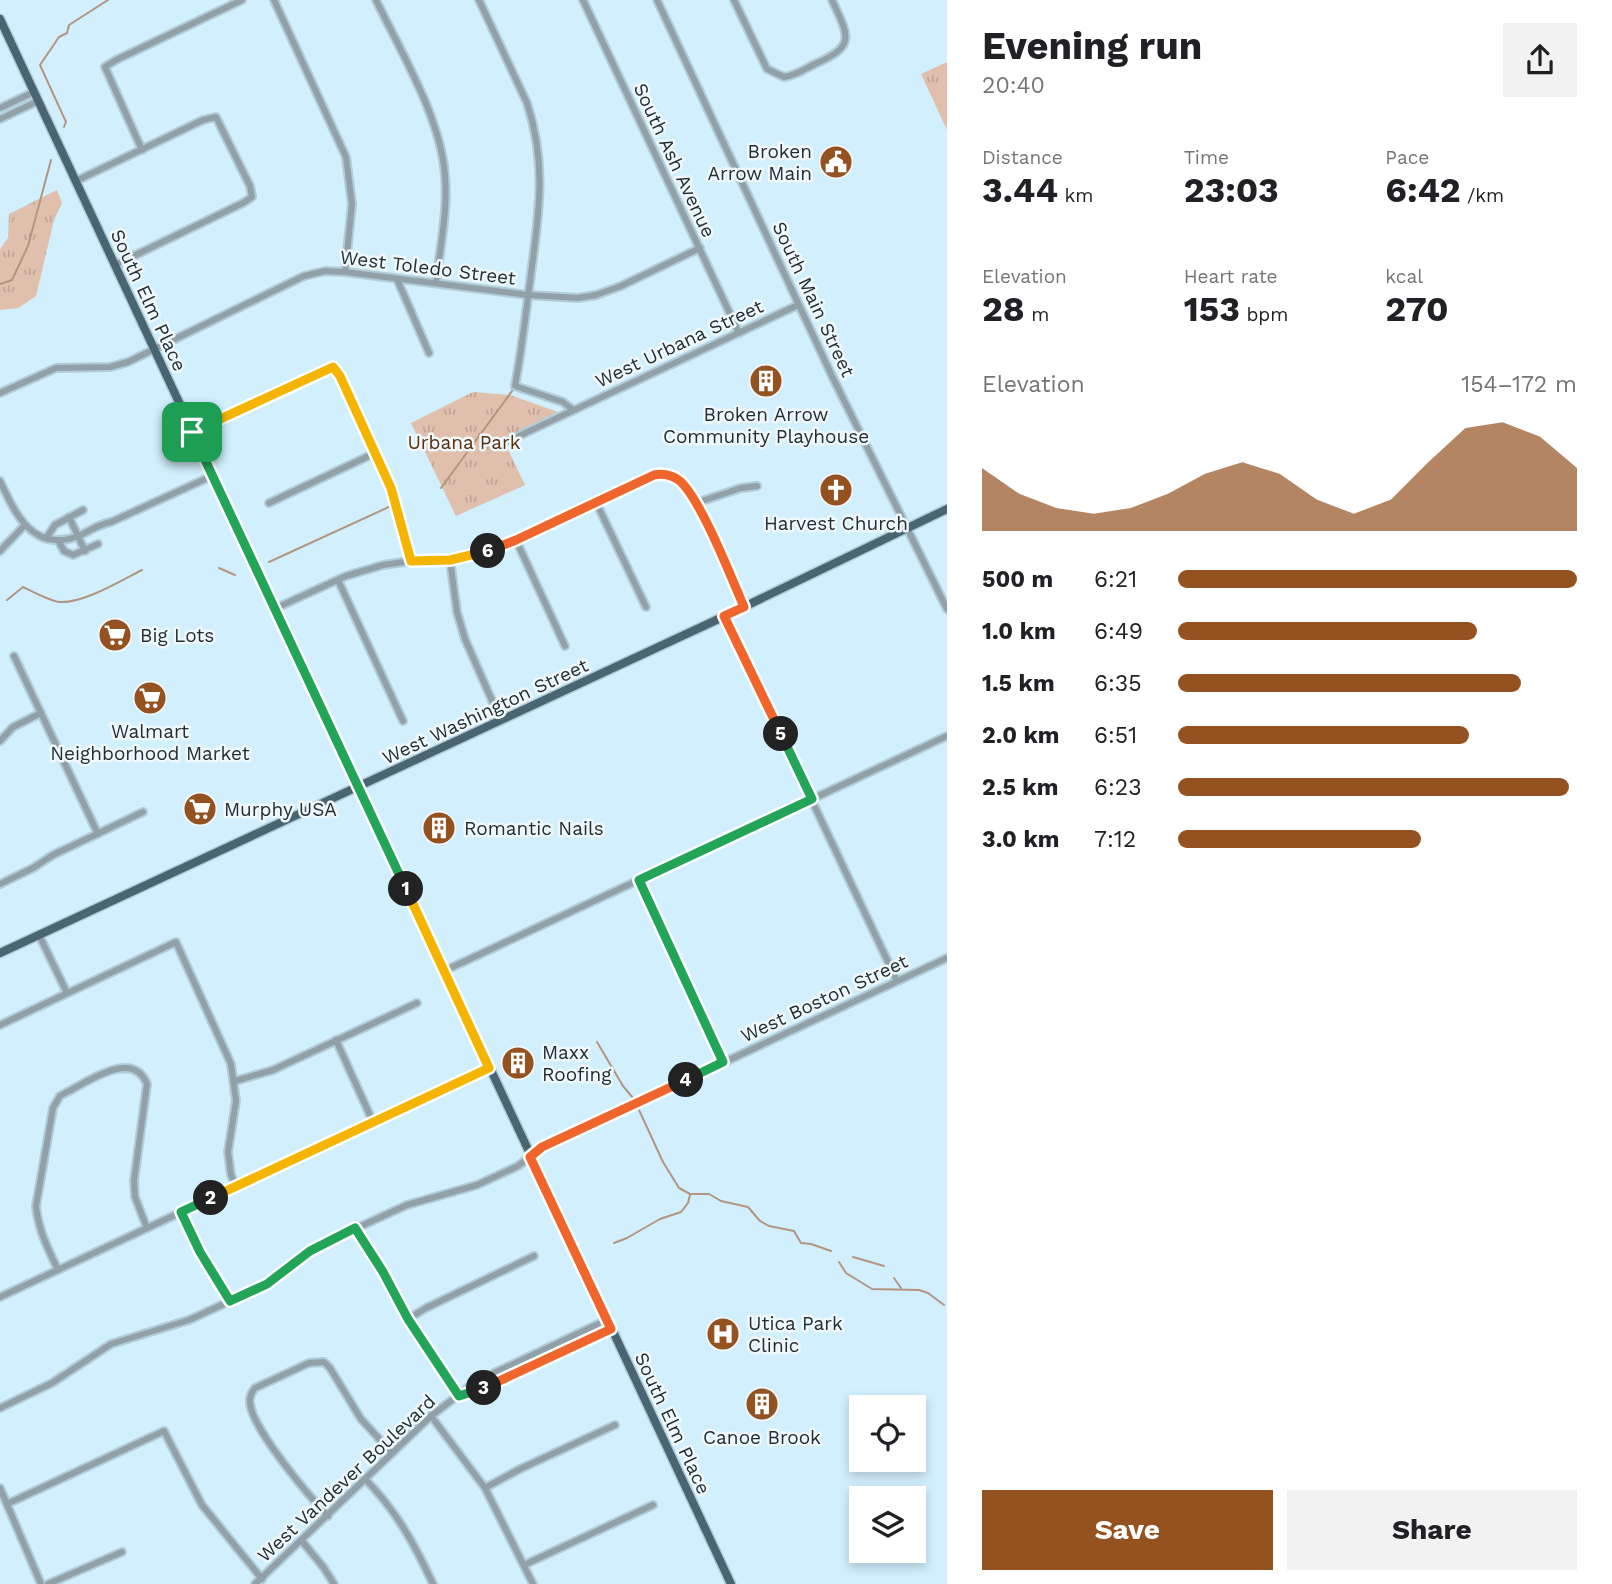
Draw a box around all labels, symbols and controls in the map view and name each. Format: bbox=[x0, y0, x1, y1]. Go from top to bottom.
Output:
button: share bbox=[1503, 23, 1577, 97]
text: Evening run bbox=[982, 24, 1202, 68]
text: 20:40 bbox=[982, 72, 1045, 99]
street label: South Ash Avenue bbox=[629, 79, 720, 241]
place label: Broken Arrow Main bbox=[708, 140, 812, 185]
public building icon: Broken Arrow Main bbox=[817, 143, 855, 181]
text: Distance bbox=[982, 146, 1063, 169]
text: Time bbox=[1184, 146, 1229, 169]
text: Pace bbox=[1385, 146, 1429, 169]
text: 3.44 bbox=[982, 169, 1058, 211]
text: 23:03 bbox=[1184, 169, 1279, 211]
text: 6:42 bbox=[1385, 169, 1461, 211]
text: km bbox=[1058, 184, 1093, 207]
text: /km bbox=[1461, 184, 1504, 207]
street label: South Main Street bbox=[767, 218, 860, 381]
street label: South Elm Place bbox=[106, 226, 191, 375]
street label: West Toledo Street bbox=[339, 245, 517, 290]
text: Elevation bbox=[982, 265, 1067, 288]
text: Heart rate bbox=[1184, 265, 1278, 288]
text: kcal bbox=[1385, 265, 1423, 288]
text: 28 bbox=[982, 288, 1025, 330]
text: 153 bbox=[1184, 288, 1240, 330]
text: 270 bbox=[1385, 288, 1448, 330]
street label: West Urbana Street bbox=[592, 294, 767, 392]
text: m bbox=[1025, 303, 1049, 326]
text: bpm bbox=[1240, 303, 1288, 326]
building icon: Broken Arrow Community Playhouse bbox=[747, 362, 785, 400]
text: Elevation bbox=[982, 371, 1085, 398]
text: 154–172 m bbox=[1461, 371, 1577, 398]
pin bbox=[162, 402, 222, 462]
place label: Broken Arrow Community Playhouse bbox=[663, 403, 869, 448]
icon: arrive bbox=[173, 413, 211, 451]
park label: Urbana Park bbox=[407, 431, 521, 454]
church icon: Harvest Church bbox=[817, 471, 855, 509]
place label: Harvest Church bbox=[764, 512, 908, 535]
pin: 6 bbox=[470, 534, 505, 568]
text: 6 bbox=[482, 539, 493, 562]
text: 500 m bbox=[982, 566, 1053, 593]
text: 6:21 bbox=[1094, 566, 1137, 593]
supermarket icon: Big Lots bbox=[96, 616, 134, 654]
text: 1.0 km bbox=[982, 618, 1056, 645]
text: 6:49 bbox=[1094, 618, 1143, 645]
place label: Big Lots bbox=[140, 624, 214, 647]
street label: West Washington Street bbox=[379, 654, 592, 769]
text: 1.5 km bbox=[982, 670, 1055, 697]
text: 6:35 bbox=[1094, 670, 1142, 697]
supermarket icon: Walmart Neighborhood Market bbox=[131, 679, 169, 717]
pin: 5 bbox=[764, 716, 798, 752]
place label: Walmart Neighborhood Market bbox=[50, 720, 250, 765]
text: 5 bbox=[775, 722, 786, 745]
text: 2.0 km bbox=[982, 722, 1060, 749]
text: 6:51 bbox=[1094, 722, 1137, 749]
text: 2.5 km bbox=[982, 774, 1058, 801]
text: 6:23 bbox=[1094, 774, 1142, 801]
supermarket icon: Murphy USA bbox=[181, 790, 219, 828]
place label: Murphy USA bbox=[224, 798, 337, 821]
building icon: Romantic Nails bbox=[420, 809, 458, 847]
place label: Romantic Nails bbox=[464, 817, 604, 840]
text: 3.0 km bbox=[982, 826, 1059, 853]
text: 7:12 bbox=[1094, 826, 1136, 853]
pin: 1 bbox=[388, 872, 424, 906]
text: 1 bbox=[401, 877, 410, 900]
street label: West Boston Street bbox=[737, 950, 911, 1047]
place label: Maxx Roofing bbox=[542, 1041, 612, 1086]
building icon: Maxx Roofing bbox=[499, 1044, 537, 1082]
pin: 4 bbox=[668, 1062, 704, 1098]
text: 4 bbox=[679, 1068, 692, 1091]
pin: 2 bbox=[194, 1180, 228, 1216]
text: 2 bbox=[205, 1186, 216, 1209]
place label: Utica Park Clinic bbox=[748, 1312, 843, 1357]
hospital icon: Utica Park Clinic bbox=[704, 1315, 742, 1353]
street label: South Elm Place bbox=[630, 1349, 715, 1498]
pin: 3 bbox=[466, 1370, 502, 1406]
text: 3 bbox=[478, 1376, 489, 1399]
building icon: Canoe Brook bbox=[743, 1385, 781, 1423]
street label: West Vandever Boulevard bbox=[253, 1390, 440, 1567]
map controls bbox=[849, 1395, 926, 1563]
button: locate bbox=[849, 1395, 926, 1472]
place label: Canoe Brook bbox=[703, 1426, 821, 1449]
button: layers bbox=[849, 1486, 926, 1563]
button: Save bbox=[982, 1490, 1273, 1570]
button: Share bbox=[1287, 1490, 1577, 1570]

